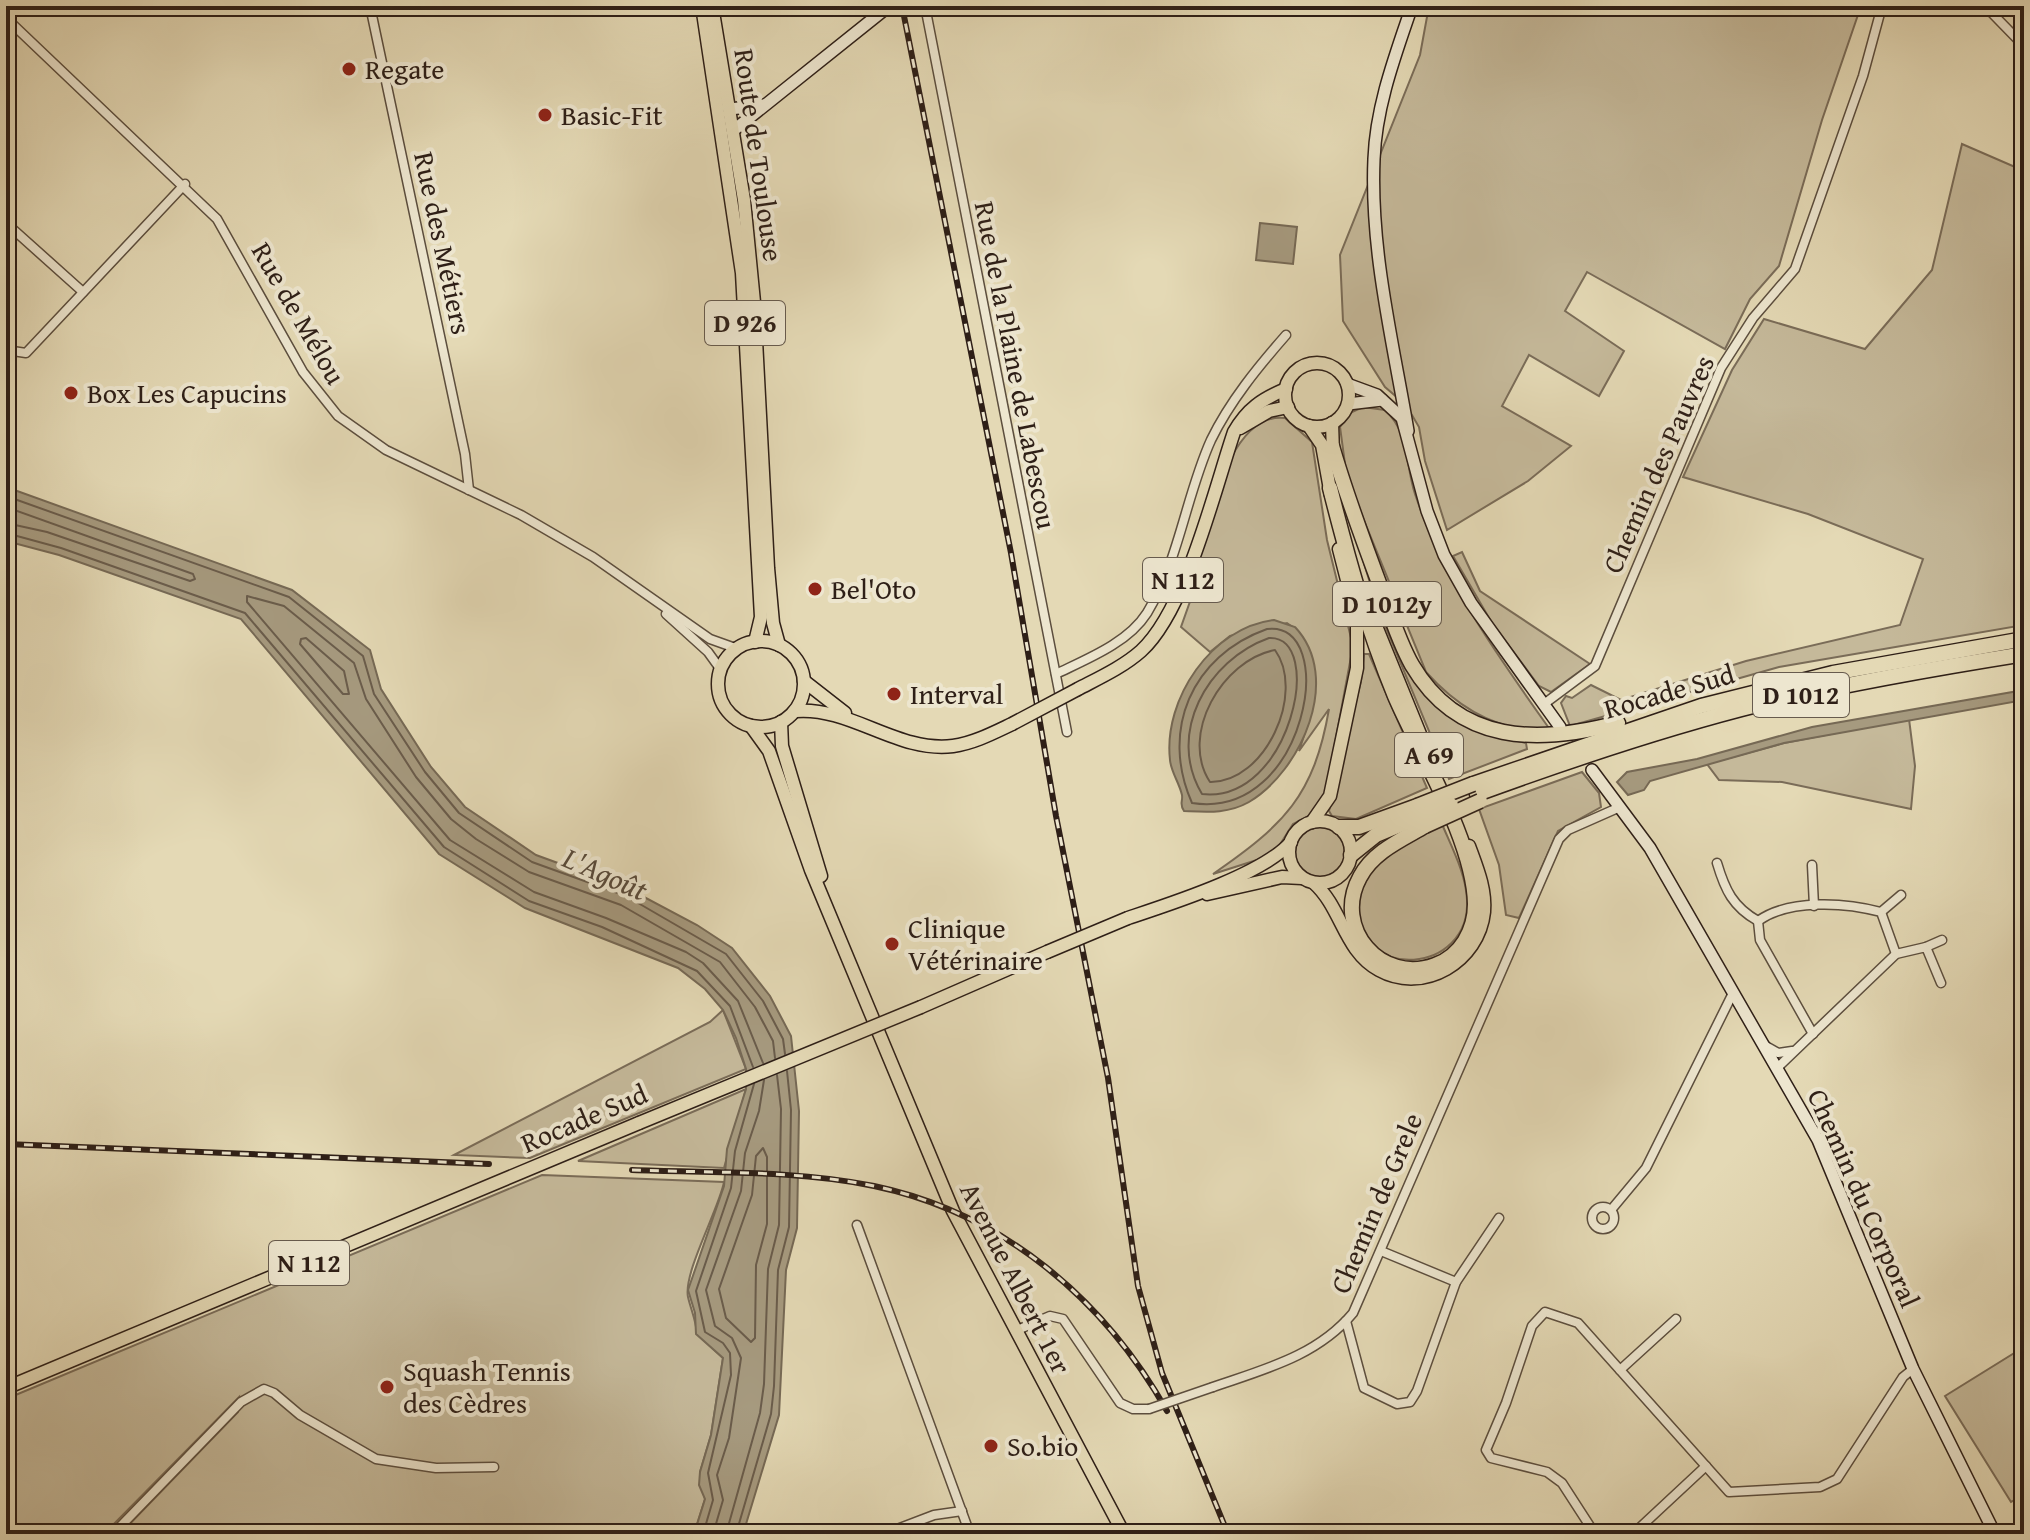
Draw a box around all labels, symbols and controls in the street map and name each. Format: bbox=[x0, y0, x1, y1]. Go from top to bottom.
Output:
street label: Route de Toulouse bbox=[724, 46, 795, 264]
place label: Regate bbox=[365, 48, 444, 89]
marker: Regate bbox=[340, 60, 358, 78]
place label: Basic-Fit bbox=[561, 94, 663, 135]
marker: Basic-Fit bbox=[536, 106, 554, 124]
street label: Rue des Métiers bbox=[404, 148, 483, 338]
street label: Rue de la Plaine de Labescou bbox=[965, 198, 1068, 532]
street label: Rue de Mélou bbox=[242, 234, 357, 392]
road number: D 926 bbox=[705, 301, 785, 345]
street label: Chemin des Pauvres bbox=[1591, 348, 1724, 579]
place label: Box Les Capucins bbox=[87, 372, 287, 413]
marker: Box Les Capucins bbox=[62, 384, 80, 402]
road number: N 112 bbox=[1143, 558, 1223, 602]
place label: Bel'Oto bbox=[831, 568, 916, 609]
marker: Bel'Oto bbox=[806, 580, 824, 598]
road number: D 1012y bbox=[1333, 582, 1441, 626]
street label: Rocade Sud bbox=[1599, 652, 1739, 729]
place label: Interval bbox=[910, 673, 1004, 714]
road number: D 1012 bbox=[1753, 673, 1849, 717]
marker: Interval bbox=[885, 685, 903, 703]
road number: A 69 bbox=[1395, 733, 1463, 777]
water label: L'Agoût bbox=[555, 835, 655, 911]
place label: Clinique Vétérinaire bbox=[908, 907, 1043, 980]
marker: Clinique Vétérinaire bbox=[883, 935, 901, 953]
street label: Rocade Sud bbox=[514, 1072, 654, 1163]
street label: Chemin du Corporal bbox=[1798, 1082, 1931, 1314]
street label: Chemin de Grele bbox=[1319, 1106, 1432, 1300]
street label: Avenue Albert 1er bbox=[950, 1175, 1083, 1381]
road number: N 112 bbox=[269, 1241, 349, 1285]
place label: Squash Tennis des Cèdres bbox=[403, 1350, 571, 1423]
marker: Squash Tennis des Cèdres bbox=[378, 1378, 396, 1396]
place label: So.bio bbox=[1007, 1425, 1078, 1466]
marker: So.bio bbox=[982, 1437, 1000, 1455]

